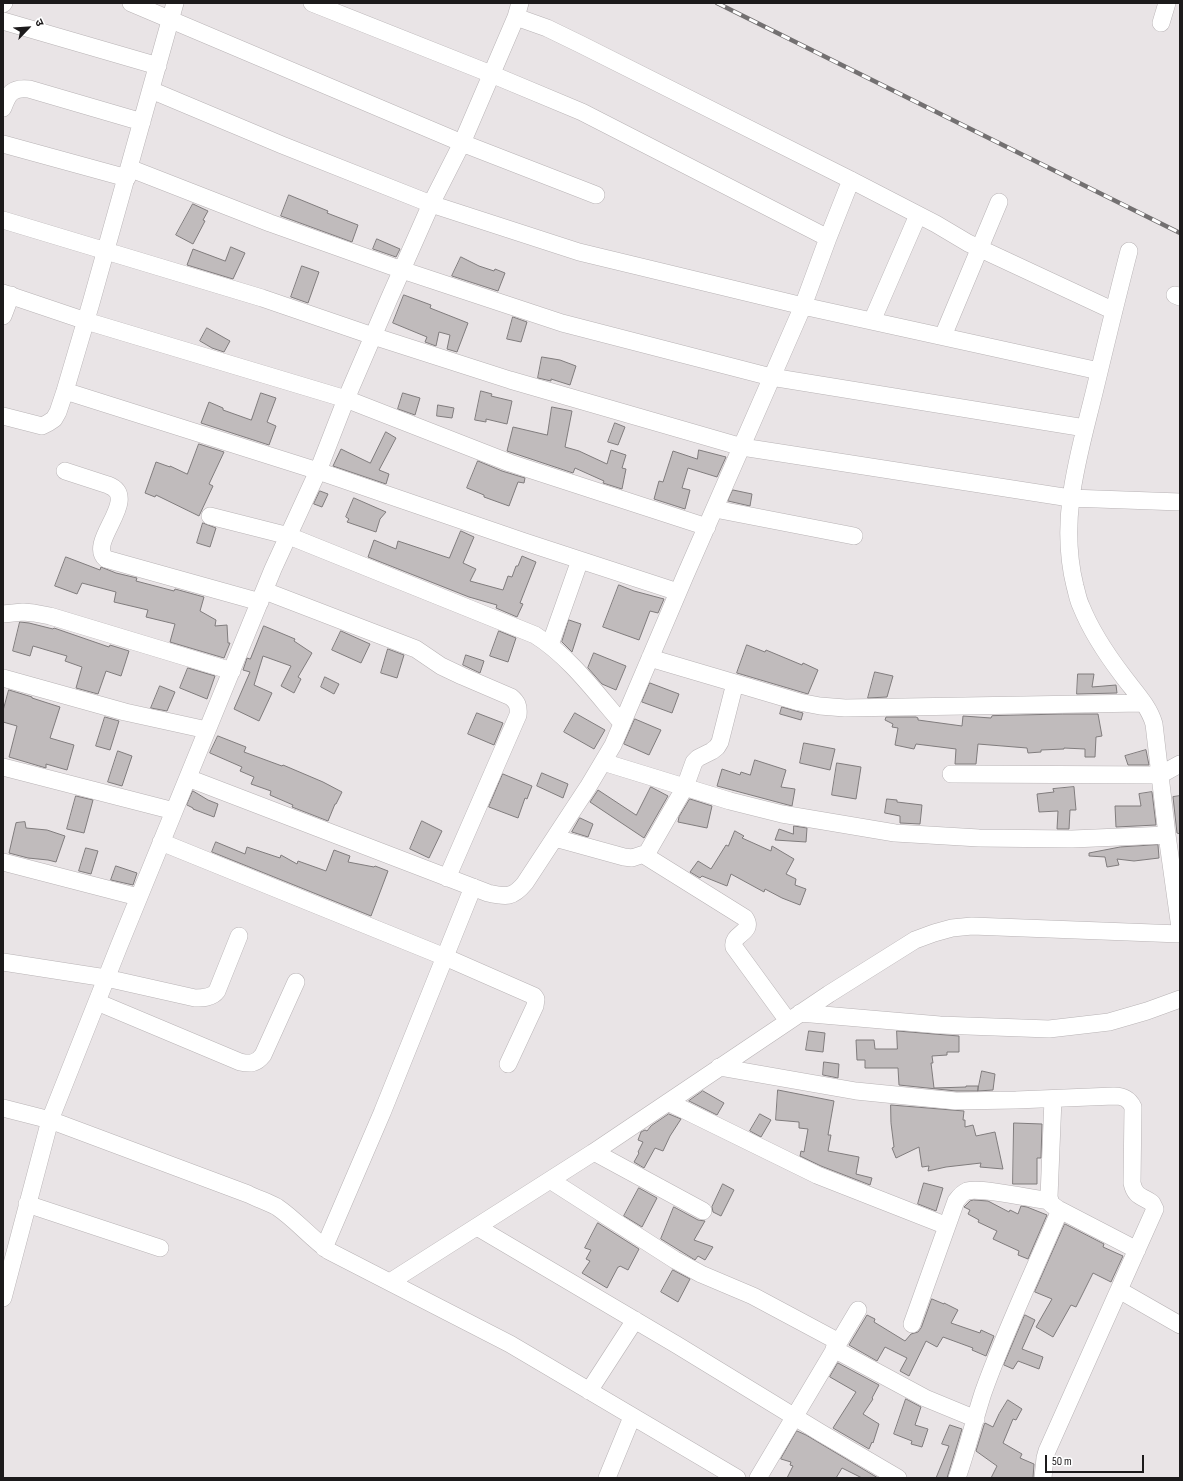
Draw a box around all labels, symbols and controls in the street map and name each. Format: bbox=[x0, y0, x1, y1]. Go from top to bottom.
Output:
north arrow bbox=[8, 8, 48, 48]
text: उ bbox=[32, 17, 47, 28]
scale bar bbox=[1047, 1447, 1146, 1473]
text: 50 m bbox=[1052, 1454, 1072, 1469]

